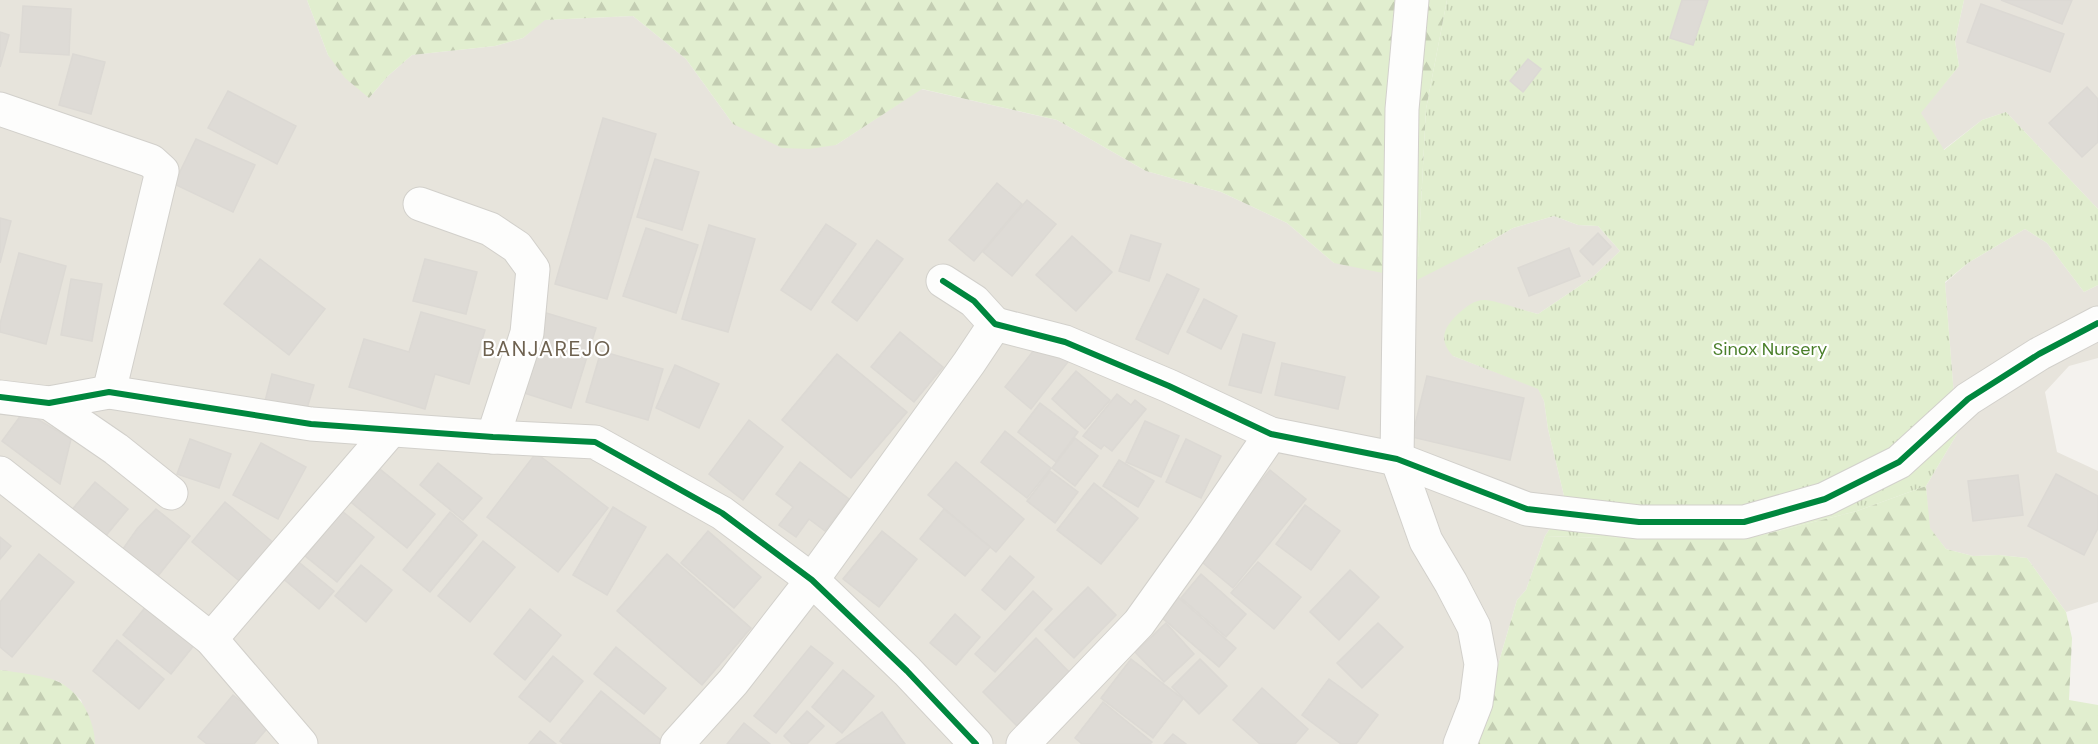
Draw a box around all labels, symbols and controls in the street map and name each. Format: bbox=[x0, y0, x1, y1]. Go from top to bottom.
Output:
district label: BANJAREJO bbox=[482, 335, 612, 363]
park label: Sinox Nursery bbox=[1713, 337, 1827, 361]

